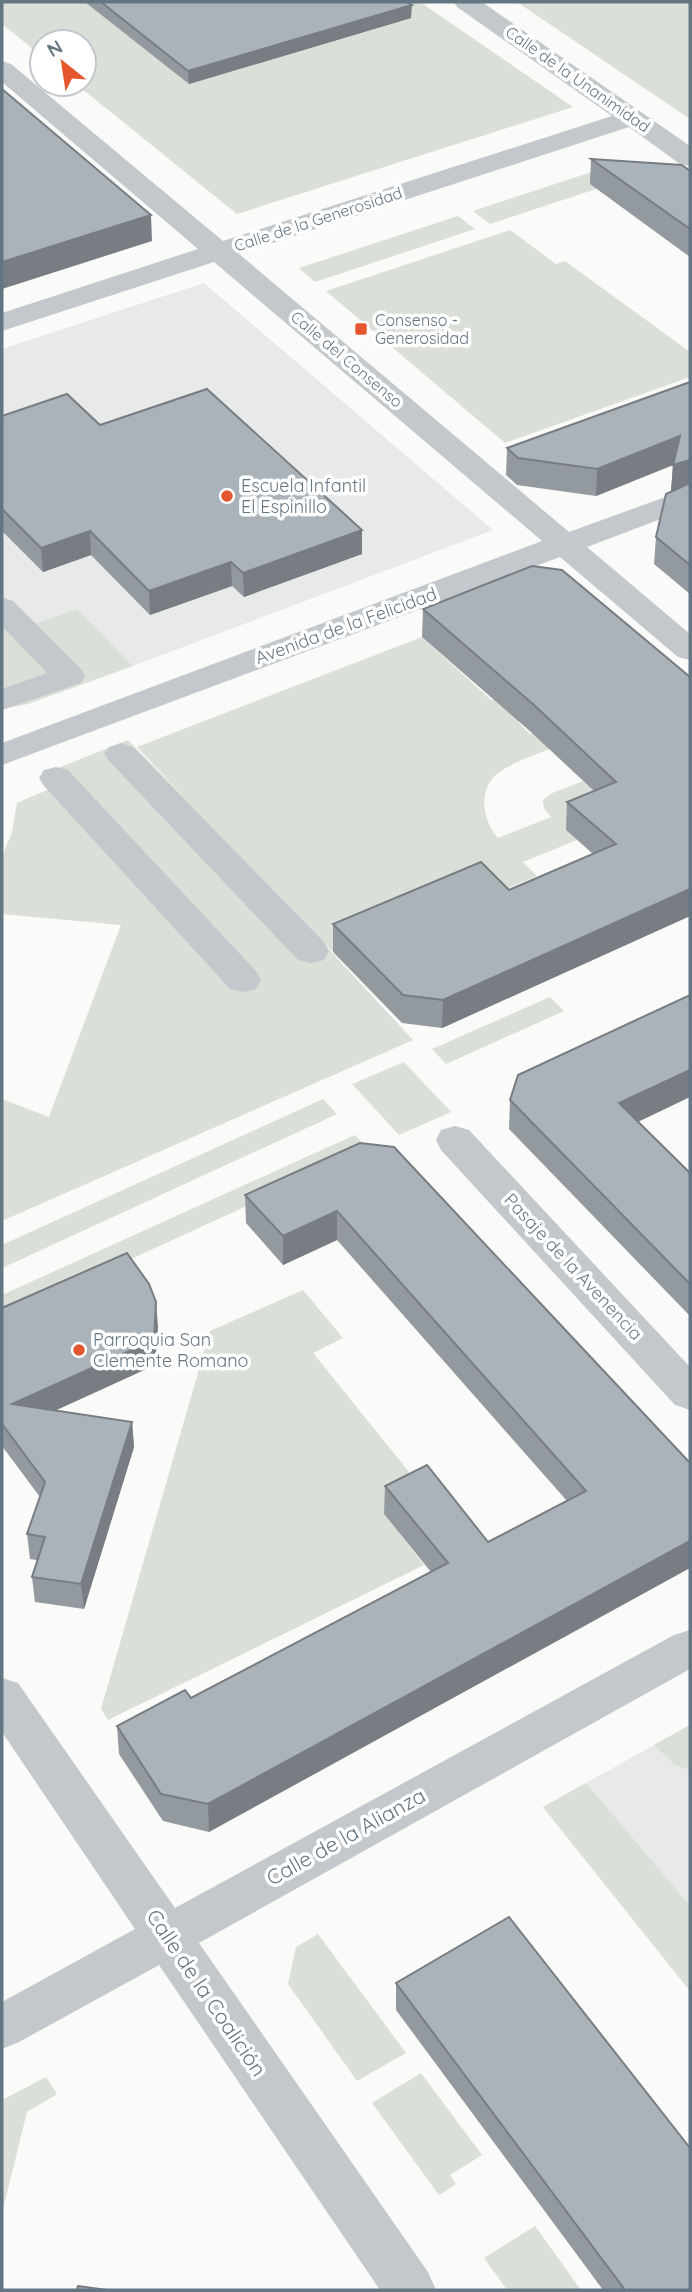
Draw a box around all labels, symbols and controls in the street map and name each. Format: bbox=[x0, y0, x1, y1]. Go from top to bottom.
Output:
street label: Calle de la Unanimidad bbox=[502, 22, 654, 136]
north arrow bbox=[28, 28, 98, 98]
text: N bbox=[42, 34, 67, 62]
street label: Calle de la Generosidad bbox=[231, 182, 405, 256]
street label: Calle del Consenso bbox=[287, 306, 407, 412]
place label: Consenso - Generosidad bbox=[375, 310, 469, 348]
marker: Consenso - Generosidad bbox=[353, 321, 369, 337]
place label: Escuela Infantil El Espinillo bbox=[241, 474, 366, 518]
marker: Escuela Infantil El Espinillo bbox=[219, 488, 235, 504]
street label: Avenida de la Felicidad bbox=[252, 582, 440, 669]
street label: Pasaje de la Avenencia bbox=[499, 1188, 648, 1345]
place label: Parroquia San Clemente Romano bbox=[93, 1328, 248, 1372]
marker: Parroquia San Clemente Romano bbox=[71, 1342, 87, 1358]
street label: Calle de la Alianza bbox=[262, 1782, 430, 1891]
street label: Calle de la Coalición bbox=[141, 1904, 272, 2081]

